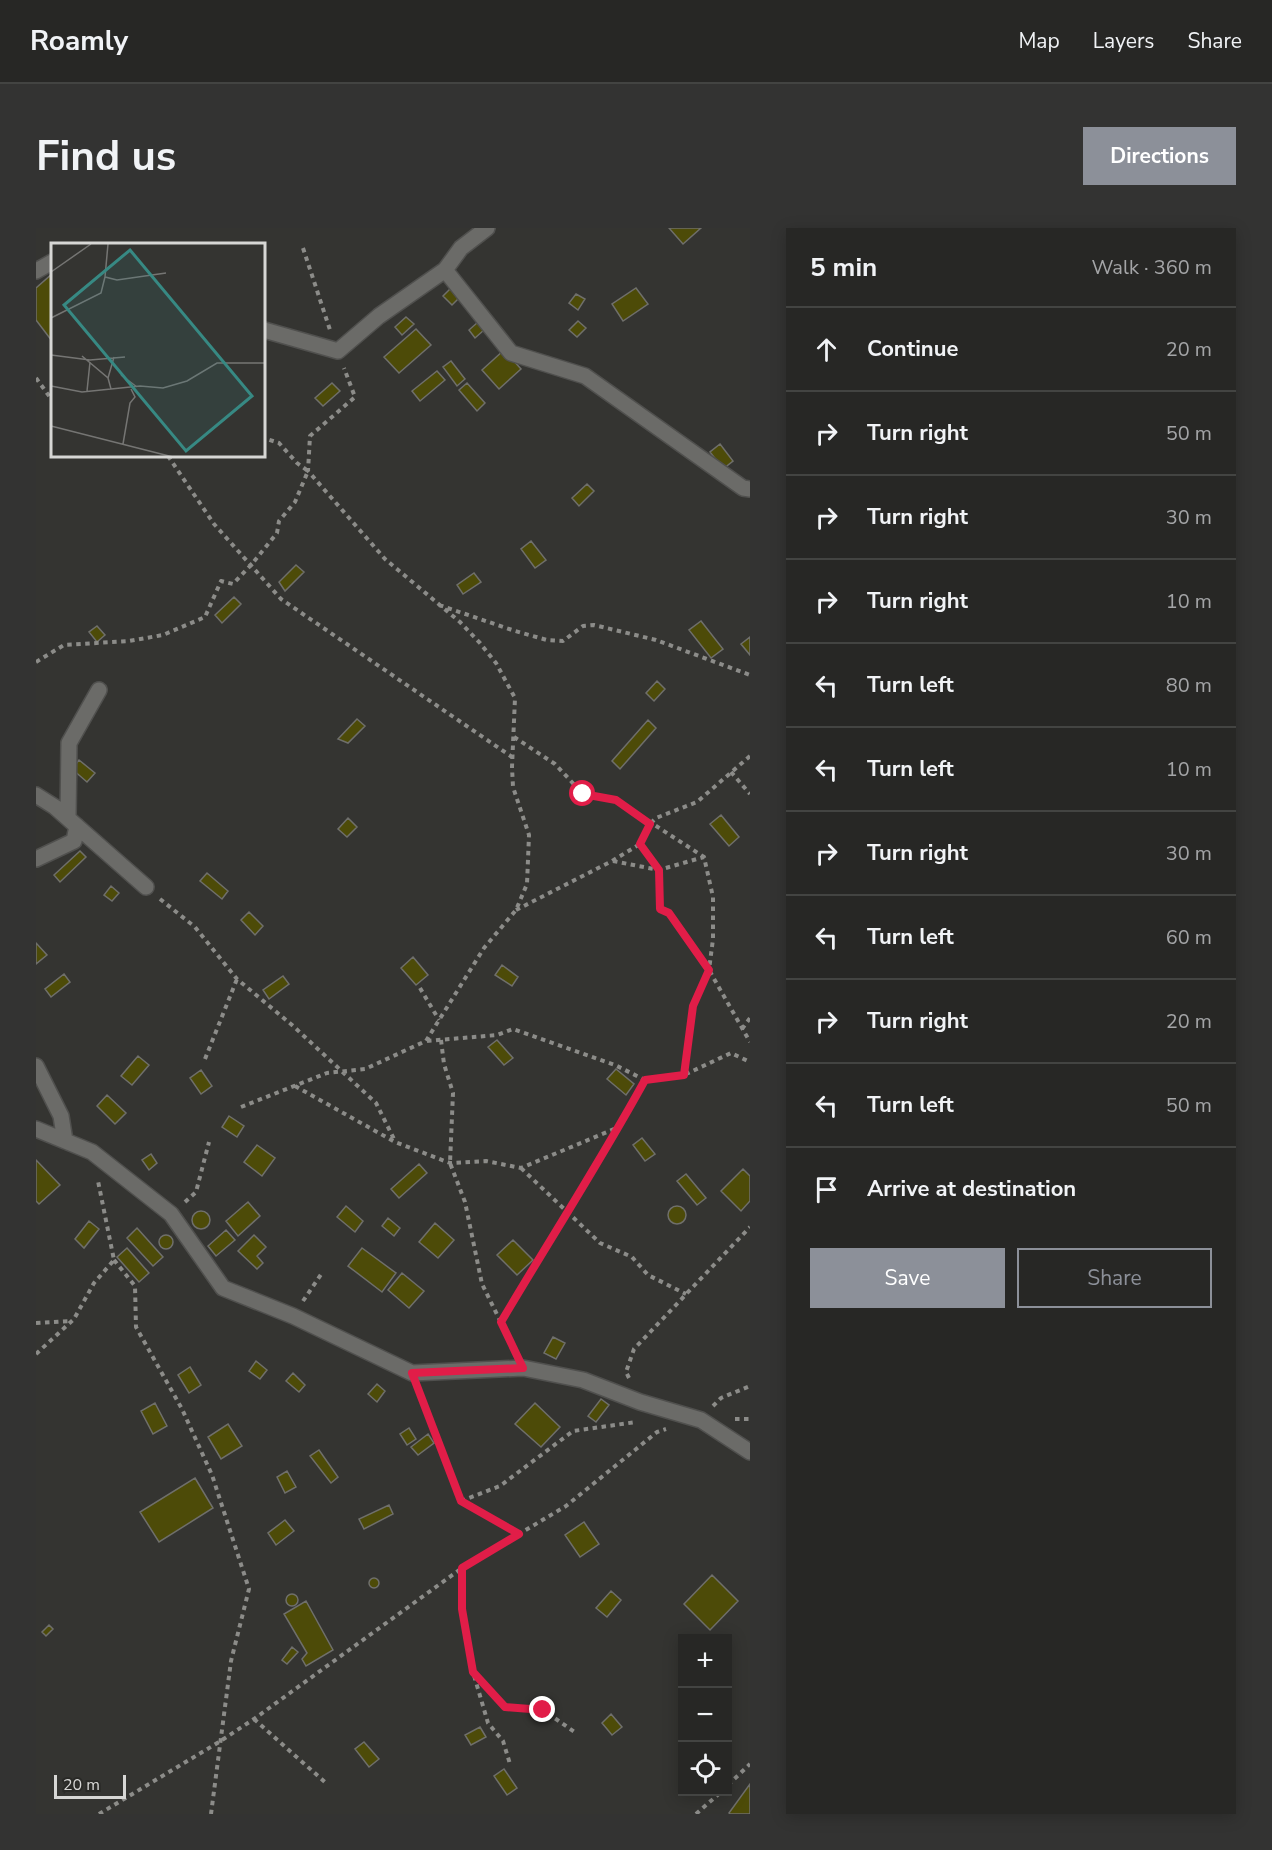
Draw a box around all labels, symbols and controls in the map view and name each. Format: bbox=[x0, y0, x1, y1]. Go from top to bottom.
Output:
text: Roamly bbox=[30, 22, 128, 60]
text: Map bbox=[1018, 27, 1060, 55]
text: Layers bbox=[1093, 27, 1154, 55]
text: Share bbox=[1187, 27, 1242, 55]
button: Directions bbox=[1083, 127, 1236, 185]
text: Find us bbox=[36, 128, 176, 185]
inset map bbox=[51, 243, 266, 458]
text: 5 min bbox=[810, 250, 877, 285]
text: Walk · 360 m bbox=[1092, 254, 1212, 281]
icon: ahead bbox=[810, 333, 843, 366]
text: Continue bbox=[867, 334, 958, 364]
text: 20 m bbox=[1166, 336, 1212, 363]
icon: right bbox=[810, 417, 843, 450]
text: Turn right bbox=[867, 418, 968, 448]
text: 50 m bbox=[1166, 420, 1212, 447]
icon: right bbox=[810, 501, 843, 534]
text: Turn right bbox=[867, 502, 968, 532]
text: 30 m bbox=[1166, 504, 1212, 531]
icon: right bbox=[810, 585, 843, 618]
text: Turn right bbox=[867, 586, 968, 616]
text: 10 m bbox=[1166, 588, 1212, 615]
icon: left bbox=[810, 669, 843, 702]
text: Turn left bbox=[867, 670, 954, 700]
text: 80 m bbox=[1166, 672, 1212, 699]
icon: left bbox=[810, 753, 843, 786]
text: Turn left bbox=[867, 754, 954, 784]
text: 10 m bbox=[1166, 756, 1212, 783]
route start bbox=[569, 780, 595, 806]
icon: right bbox=[810, 837, 843, 870]
text: Turn right bbox=[867, 838, 968, 868]
text: 30 m bbox=[1166, 840, 1212, 867]
icon: left bbox=[810, 921, 843, 954]
text: Turn left bbox=[867, 922, 954, 952]
text: 60 m bbox=[1166, 924, 1212, 951]
icon: right bbox=[810, 1005, 843, 1038]
text: Turn right bbox=[867, 1006, 968, 1036]
text: 20 m bbox=[1166, 1008, 1212, 1035]
icon: left bbox=[810, 1089, 843, 1122]
text: Turn left bbox=[867, 1090, 954, 1120]
text: 50 m bbox=[1166, 1092, 1212, 1119]
icon: arrive bbox=[810, 1173, 843, 1206]
text: Arrive at destination bbox=[867, 1174, 1076, 1204]
button: Save bbox=[810, 1248, 1005, 1308]
button: Share bbox=[1017, 1248, 1212, 1308]
map controls bbox=[678, 1634, 732, 1796]
button: + bbox=[678, 1634, 732, 1688]
button: − bbox=[678, 1688, 732, 1742]
route end bbox=[529, 1696, 555, 1722]
button: locate bbox=[678, 1742, 732, 1796]
scale bar bbox=[54, 1772, 126, 1800]
text: 20 m bbox=[63, 1774, 100, 1796]

